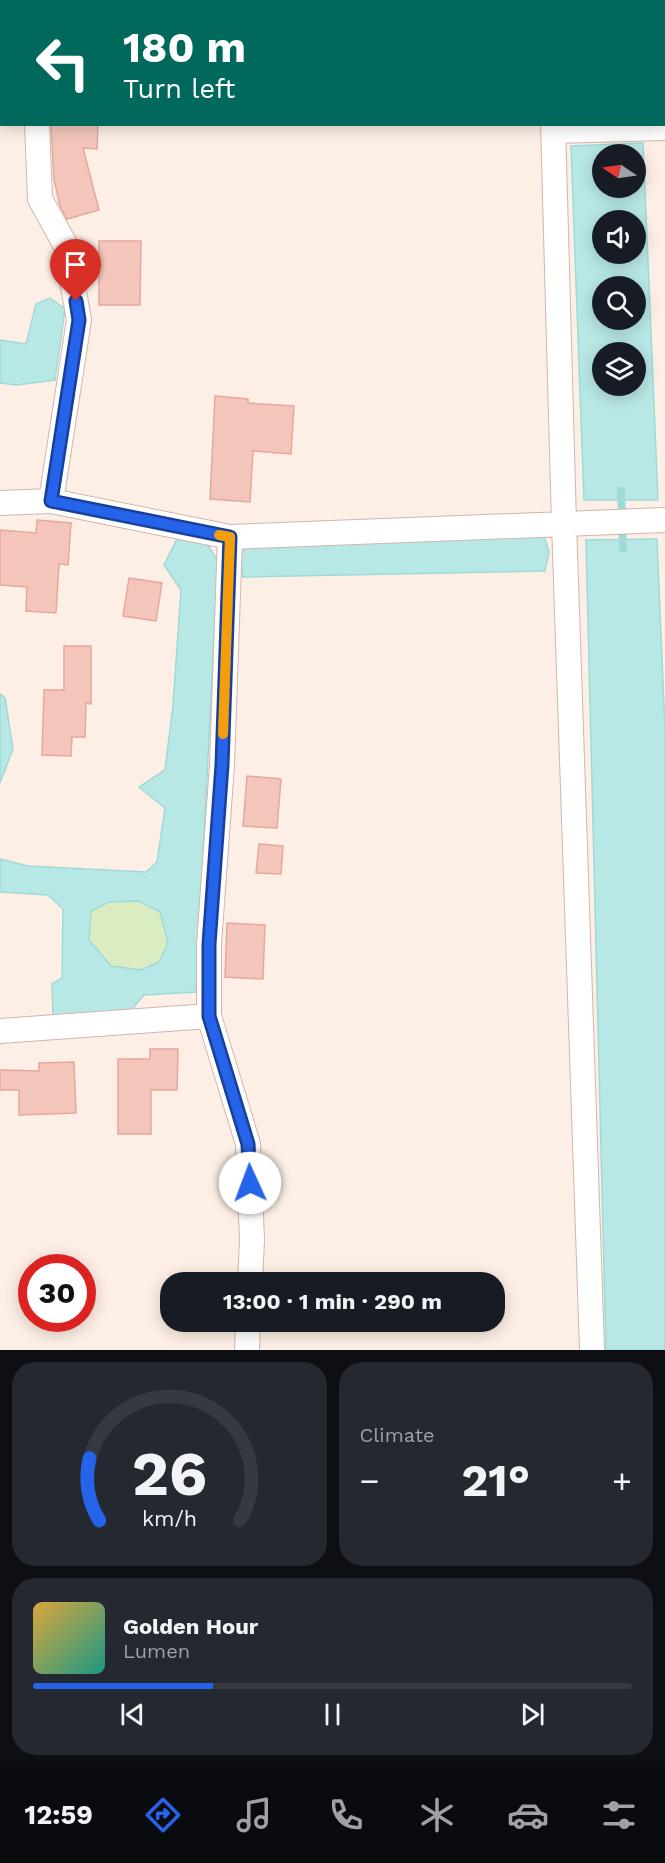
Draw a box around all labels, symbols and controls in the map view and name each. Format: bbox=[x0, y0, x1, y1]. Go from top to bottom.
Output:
text: 180 m bbox=[123, 23, 246, 72]
icon: left bbox=[24, 24, 102, 102]
text: Turn left bbox=[123, 73, 235, 105]
north arrow bbox=[592, 144, 646, 198]
map controls bbox=[592, 144, 646, 396]
button: sound bbox=[592, 210, 646, 264]
pin bbox=[50, 239, 101, 301]
icon: arrive bbox=[59, 248, 92, 281]
button: search bbox=[592, 276, 646, 330]
button: layers bbox=[592, 342, 646, 396]
position arrow bbox=[218, 1151, 282, 1215]
speed limit sign: 30 bbox=[18, 1254, 96, 1332]
text: 13:00 · 1 min · 290 m bbox=[223, 1289, 442, 1314]
text: Climate bbox=[360, 1423, 435, 1447]
text: 26 bbox=[131, 1437, 207, 1510]
text: 21° bbox=[462, 1454, 530, 1507]
text: − bbox=[360, 1461, 379, 1500]
text: + bbox=[612, 1461, 632, 1500]
text: km/h bbox=[142, 1506, 197, 1531]
text: Golden Hour bbox=[123, 1614, 258, 1639]
text: Lumen bbox=[123, 1639, 190, 1663]
icon: previous bbox=[116, 1698, 149, 1731]
icon: pause bbox=[316, 1698, 349, 1731]
icon: next bbox=[516, 1698, 549, 1731]
icon: directions bbox=[142, 1794, 184, 1836]
icon: music bbox=[233, 1794, 275, 1836]
icon: phone bbox=[325, 1794, 367, 1836]
icon: climate bbox=[416, 1794, 458, 1836]
icon: car bbox=[507, 1794, 549, 1836]
icon: filters bbox=[598, 1794, 640, 1836]
text: 12:59 bbox=[25, 1799, 93, 1831]

